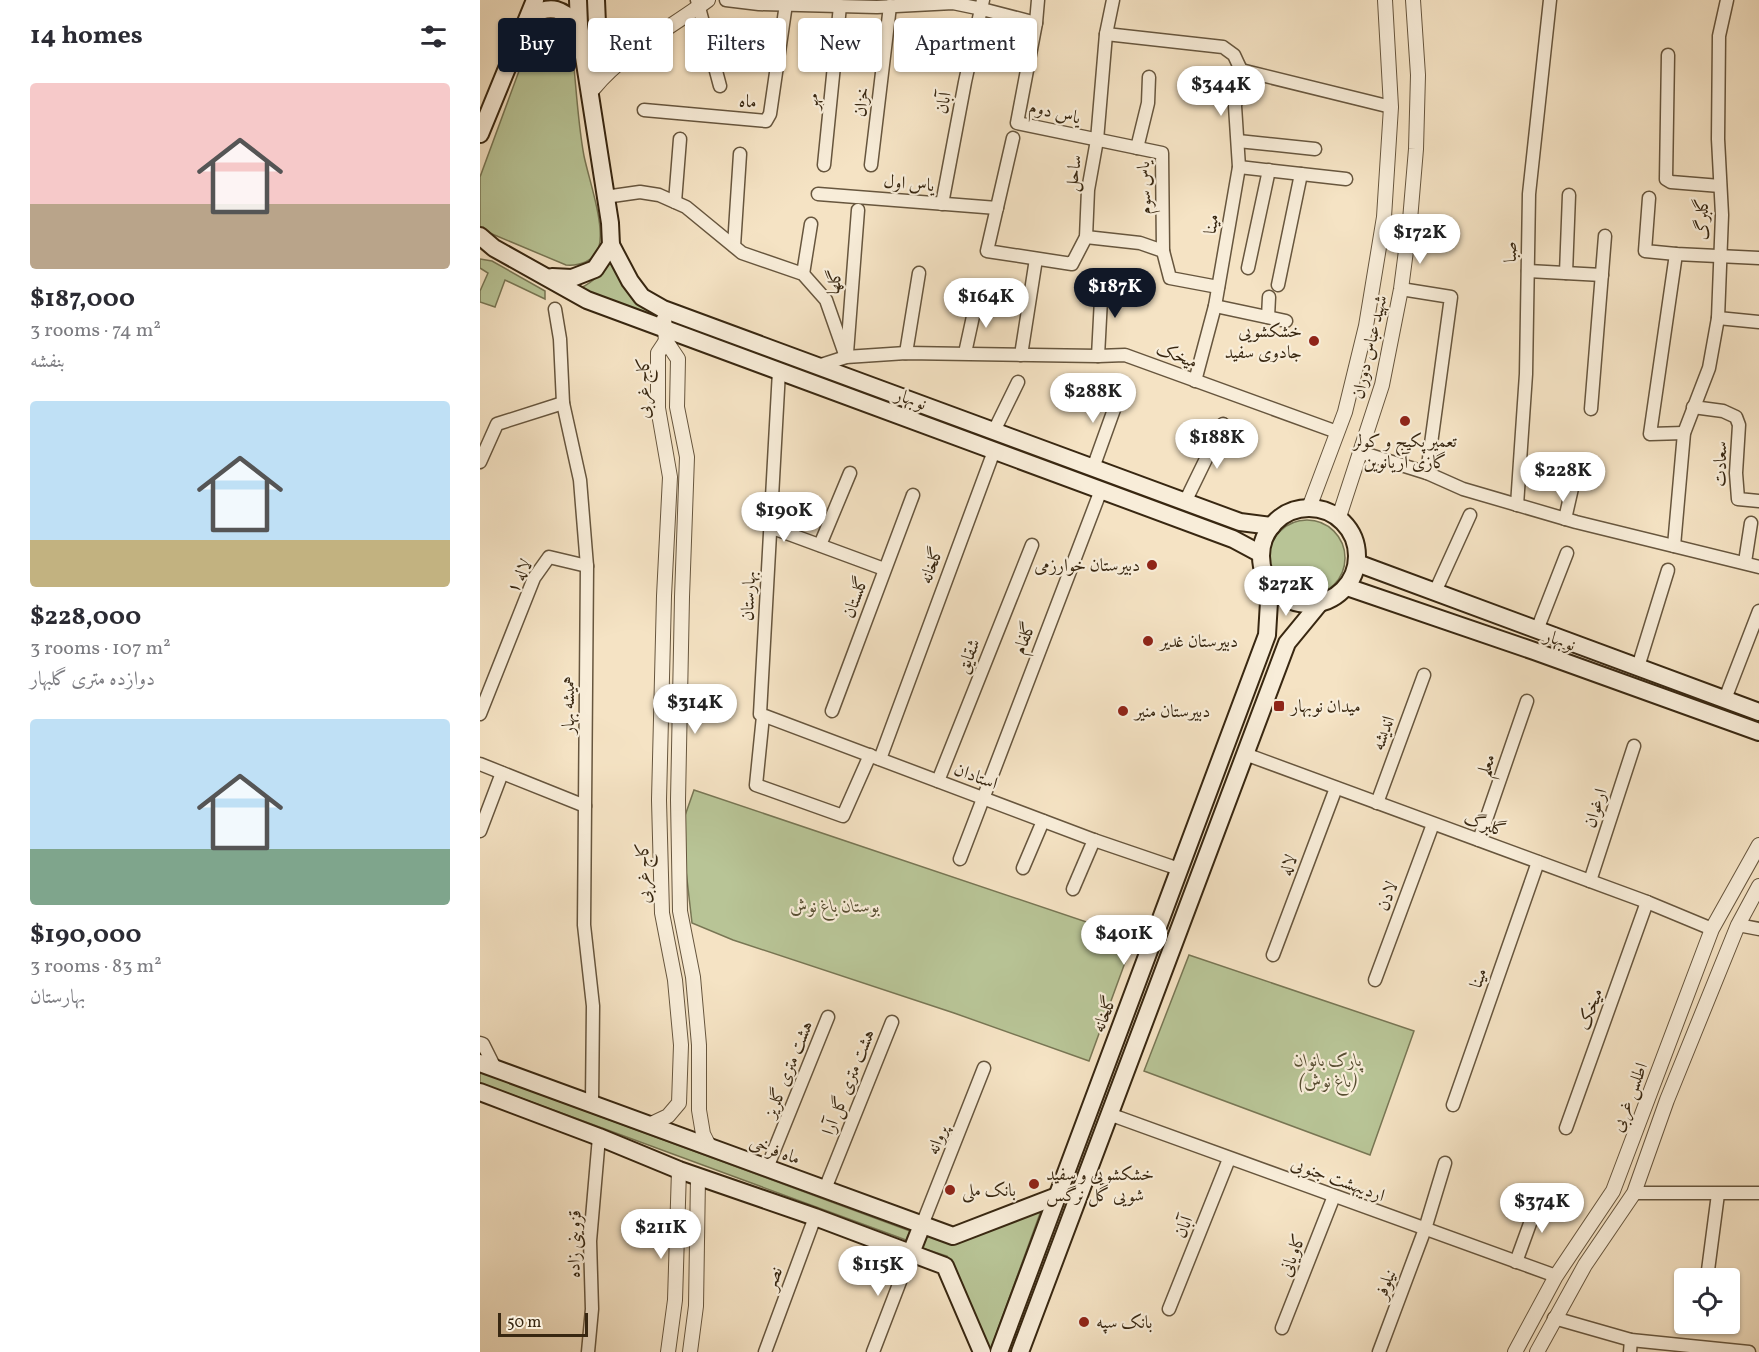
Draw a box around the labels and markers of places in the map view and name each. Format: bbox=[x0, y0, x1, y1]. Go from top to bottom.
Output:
pin: $344K bbox=[1179, 66, 1263, 117]
pin: $172K bbox=[1378, 214, 1462, 265]
pin: $187K bbox=[1073, 268, 1157, 319]
pin: $164K bbox=[944, 278, 1028, 329]
place label: خشکشویی جادوی سفید bbox=[1224, 320, 1302, 366]
marker: خشکشویی جادوی سفید bbox=[1307, 334, 1321, 348]
pin: $288K bbox=[1051, 373, 1135, 424]
marker: تعمیر پکیج و کولر گازی آریانوین bbox=[1398, 414, 1412, 428]
pin: $188K bbox=[1175, 419, 1259, 470]
place label: تعمیر پکیج و کولر گازی آریانوین bbox=[1351, 430, 1457, 476]
pin: $228K bbox=[1521, 452, 1605, 503]
pin: $190K bbox=[742, 492, 826, 543]
place label: دبیرستان خوارزمی bbox=[1034, 554, 1140, 579]
marker: دبیرستان خوارزمی bbox=[1145, 558, 1159, 572]
pin: $272K bbox=[1244, 566, 1328, 617]
place label: دبیرستان غدیر bbox=[1158, 630, 1238, 655]
marker: دبیرستان غدیر bbox=[1141, 634, 1155, 648]
pin: $314K bbox=[653, 684, 737, 735]
place label: میدان نوبهار bbox=[1289, 695, 1361, 720]
marker: میدان نوبهار bbox=[1272, 699, 1286, 713]
place label: دبیرستان منیر bbox=[1133, 700, 1210, 725]
marker: دبیرستان منیر bbox=[1116, 704, 1130, 718]
pin: $401K bbox=[1082, 915, 1166, 966]
place label: خشکشویی و سفید شویی گل نرگس bbox=[1046, 1163, 1154, 1209]
marker: خشکشویی و سفید شویی گل نرگس bbox=[1027, 1177, 1041, 1191]
place label: بانک ملی bbox=[962, 1179, 1016, 1204]
marker: بانک ملی bbox=[943, 1183, 957, 1197]
pin: $374K bbox=[1500, 1183, 1584, 1234]
pin: $211K bbox=[619, 1209, 703, 1260]
pin: $115K bbox=[836, 1246, 920, 1297]
place label: بانک سپه bbox=[1096, 1311, 1152, 1336]
marker: بانک سپه bbox=[1077, 1315, 1091, 1329]

